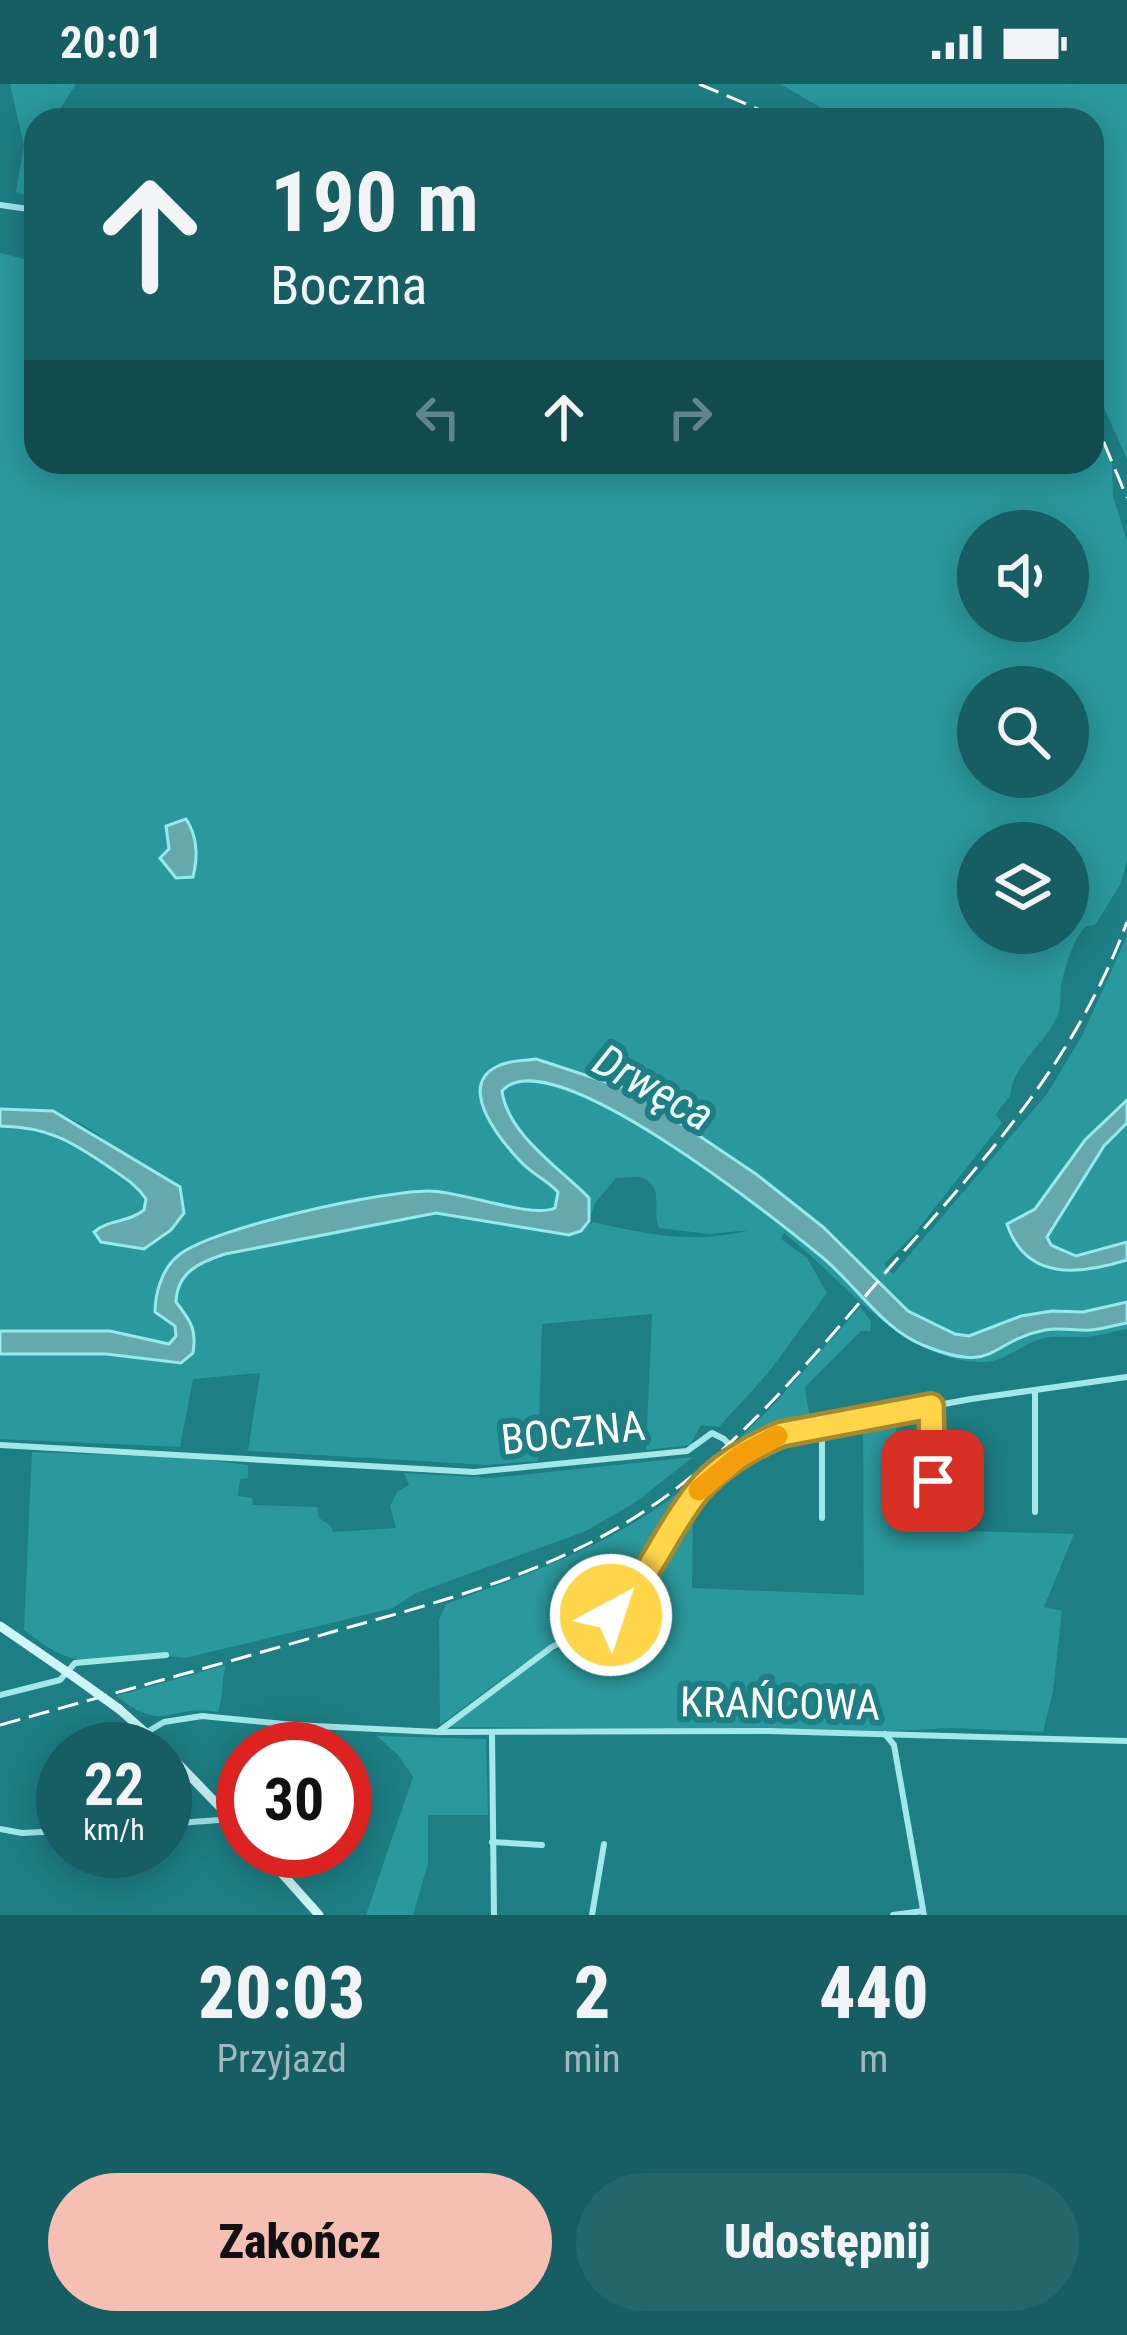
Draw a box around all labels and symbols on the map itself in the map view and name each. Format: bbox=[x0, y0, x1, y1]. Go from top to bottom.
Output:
water label: Drwęca bbox=[585, 1033, 723, 1142]
street label: BOCZNA bbox=[499, 1401, 647, 1464]
pin bbox=[882, 1430, 984, 1532]
position arrow bbox=[548, 1552, 674, 1678]
street label: KRAŃCOWA bbox=[680, 1677, 880, 1730]
speed limit sign: 30 bbox=[216, 1722, 372, 1878]

